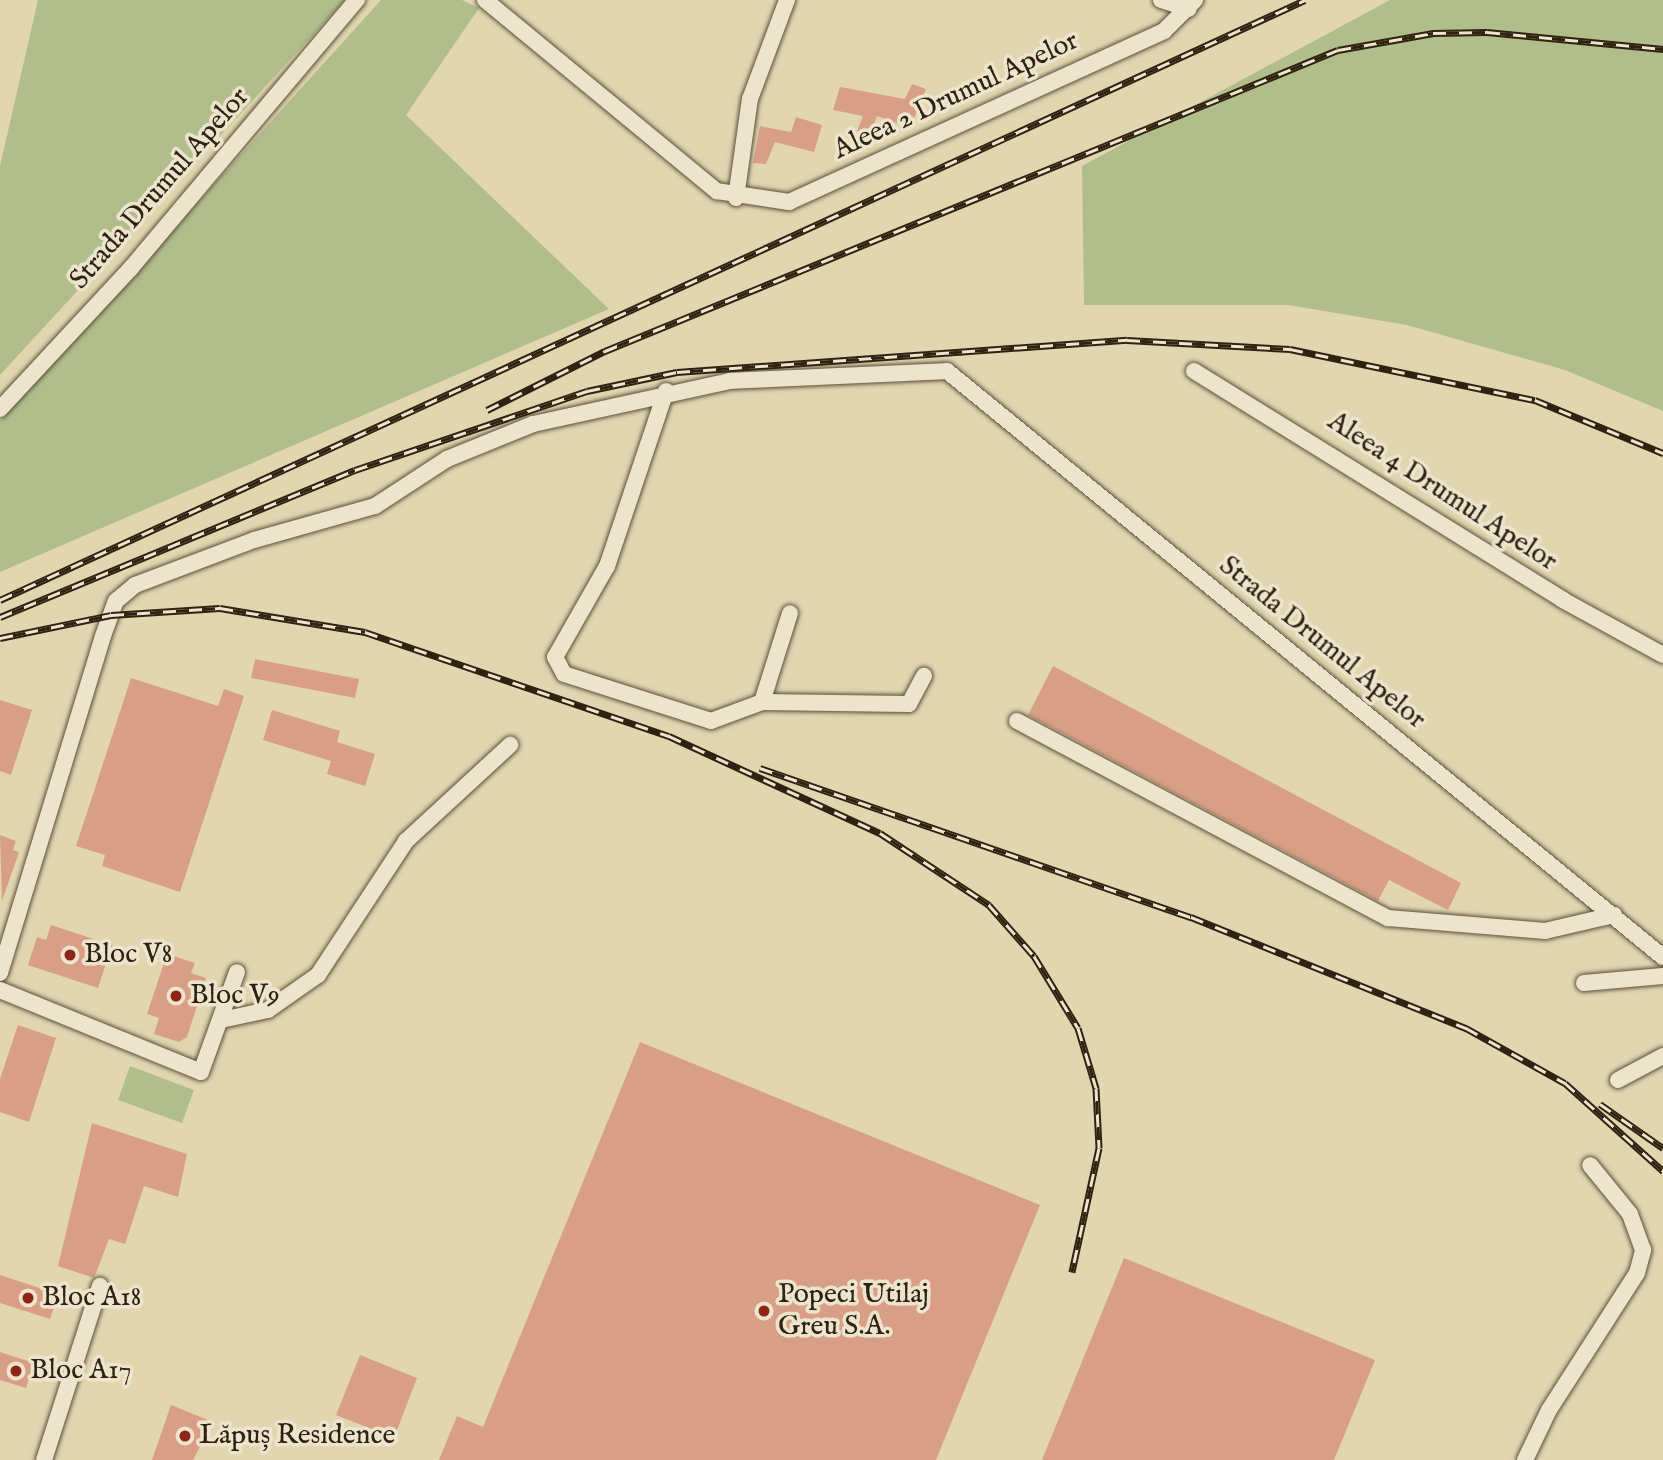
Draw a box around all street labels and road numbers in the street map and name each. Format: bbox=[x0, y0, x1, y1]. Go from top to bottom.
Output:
street label: Aleea 2 Drumul Apelor bbox=[828, 24, 1084, 168]
street label: Strada Drumul Apelor bbox=[63, 81, 257, 297]
street label: Aleea 4 Drumul Apelor bbox=[1321, 405, 1563, 579]
street label: Strada Drumul Apelor bbox=[1212, 549, 1432, 737]

